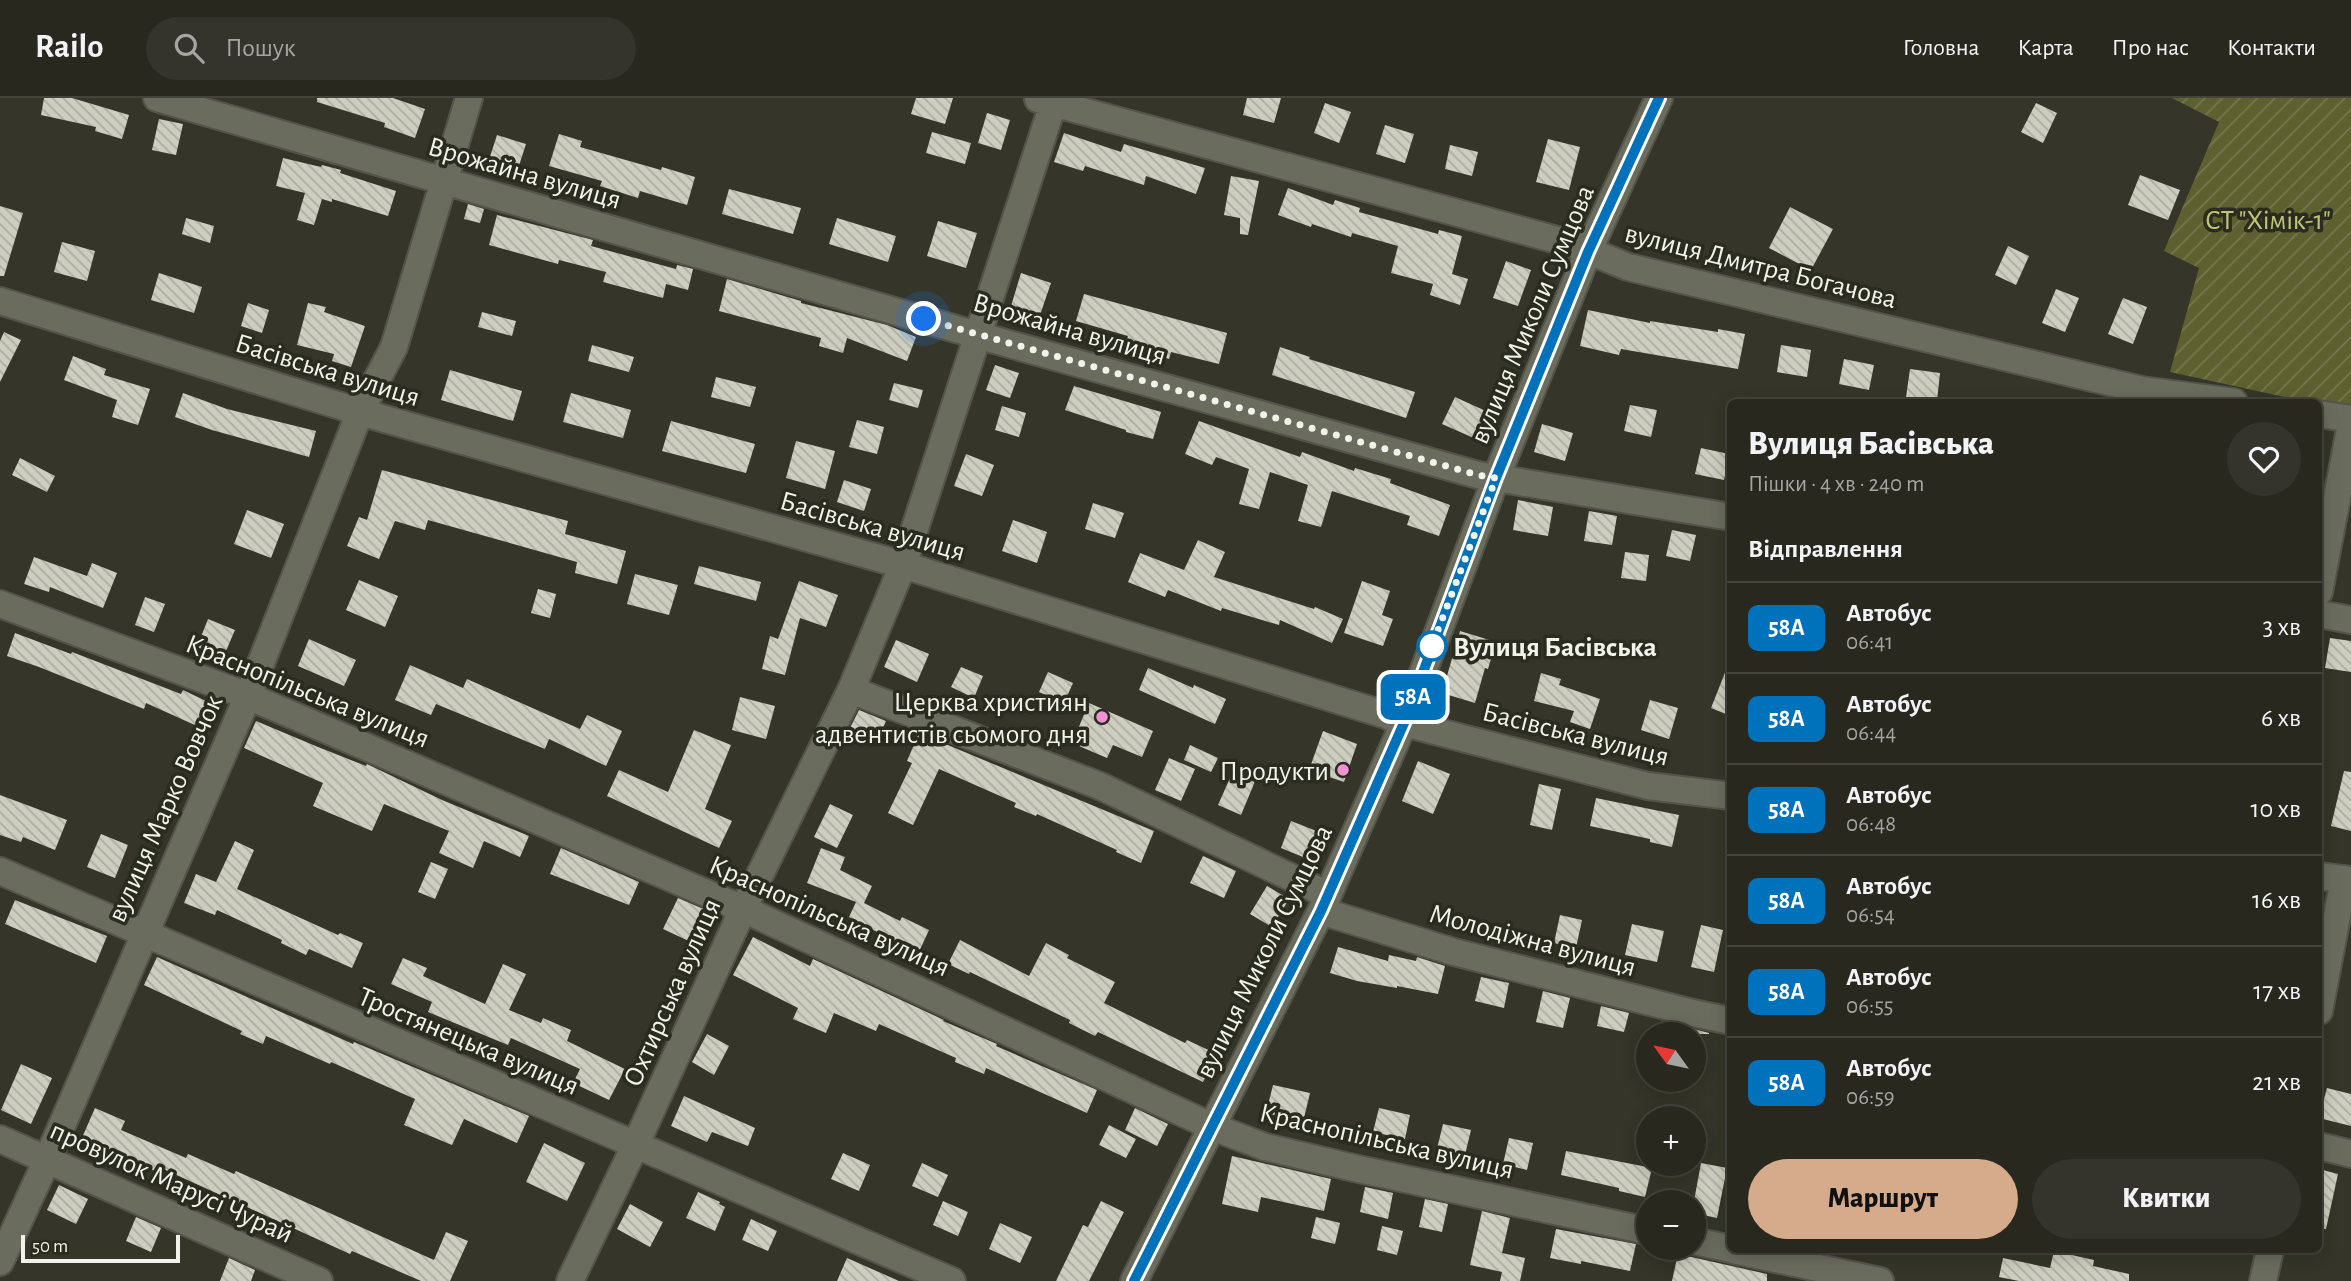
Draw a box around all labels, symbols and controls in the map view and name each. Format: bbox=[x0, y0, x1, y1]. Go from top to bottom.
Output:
search box bbox=[146, 17, 636, 80]
icon: search bbox=[170, 29, 208, 67]
text: Railo bbox=[35, 31, 104, 64]
text: Пошук bbox=[226, 35, 296, 61]
text: Головна bbox=[1903, 36, 1979, 60]
text: Карта bbox=[2017, 36, 2074, 60]
text: Про нас bbox=[2112, 36, 2189, 60]
text: Контакти bbox=[2227, 36, 2316, 60]
street label: Врожайна вулиця bbox=[425, 133, 624, 215]
street label: вулиця Миколи Сумцова bbox=[1466, 181, 1600, 448]
park label: СТ "Хімік-1" bbox=[2205, 207, 2331, 235]
street label: вулиця Дмитра Богачова bbox=[1622, 220, 1899, 314]
street label: Врожайна вулиця bbox=[970, 289, 1169, 371]
your location bbox=[906, 301, 941, 336]
street label: Басівська вулиця bbox=[232, 330, 423, 412]
button: heart bbox=[2227, 422, 2301, 496]
text: Вулиця Басівська bbox=[1748, 428, 1994, 461]
text: Пішки · 4 хв · 240 m bbox=[1748, 473, 1924, 496]
street label: Басівська вулиця bbox=[777, 487, 968, 567]
text: Відправлення bbox=[1748, 536, 1903, 562]
text: Автобус bbox=[1846, 600, 1932, 626]
text: 3 хв bbox=[2262, 614, 2301, 640]
text: 58А bbox=[1768, 616, 1805, 640]
street label: Краснопільська вулиця bbox=[181, 630, 433, 754]
marker: Вулиця Басівська bbox=[1417, 631, 1447, 661]
text: 06:41 bbox=[1846, 631, 1893, 654]
place label: Вулиця Басівська bbox=[1453, 634, 1657, 662]
line badge: 58А bbox=[1373, 674, 1453, 720]
text: 58А bbox=[1395, 685, 1431, 709]
place label: Церква християн адвентистів сьомого дня bbox=[815, 689, 1088, 749]
street label: вулиця Марко Вовчок bbox=[103, 691, 229, 926]
text: Автобус bbox=[1846, 691, 1932, 717]
street label: Басівська вулиця bbox=[1479, 698, 1672, 772]
text: 6 хв bbox=[2261, 705, 2301, 731]
text: 58А bbox=[1768, 707, 1805, 731]
marker: Церква християн адвентистів сьомого дня bbox=[1094, 709, 1110, 725]
text: 06:44 bbox=[1846, 722, 1896, 745]
place label: Продукти bbox=[1219, 758, 1329, 786]
marker: Продукти bbox=[1335, 762, 1351, 778]
text: Автобус bbox=[1846, 782, 1932, 808]
text: 10 хв bbox=[2250, 796, 2301, 822]
text: 58А bbox=[1768, 798, 1805, 822]
text: 06:48 bbox=[1846, 813, 1896, 836]
street label: вулиця Миколи Сумцова bbox=[1191, 821, 1338, 1083]
street label: Краснопільська вулиця bbox=[705, 851, 954, 982]
text: Автобус bbox=[1846, 873, 1932, 899]
text: 16 хв bbox=[2252, 887, 2301, 913]
text: 58А bbox=[1768, 889, 1805, 913]
street label: Охтирська вулиця bbox=[619, 895, 727, 1091]
street label: Молодіжна вулиця bbox=[1426, 900, 1639, 982]
text: 06:54 bbox=[1846, 904, 1895, 927]
text: Автобус bbox=[1846, 964, 1932, 990]
text: 17 хв bbox=[2253, 978, 2301, 1004]
text: 58А bbox=[1768, 980, 1805, 1004]
street label: Тростянецька вулиця bbox=[354, 983, 583, 1101]
text: 06:55 bbox=[1846, 995, 1893, 1018]
north arrow bbox=[1636, 1022, 1706, 1092]
map controls bbox=[1636, 1022, 1706, 1260]
text: Автобус bbox=[1846, 1055, 1932, 1081]
text: 21 хв bbox=[2252, 1069, 2301, 1095]
text: 58А bbox=[1768, 1071, 1805, 1095]
text: 06:59 bbox=[1846, 1086, 1895, 1109]
street label: Краснопільська вулиця bbox=[1257, 1099, 1516, 1185]
button: + bbox=[1636, 1106, 1706, 1176]
street label: провулок Марусі Чурай bbox=[45, 1117, 297, 1249]
button: Маршрут bbox=[1748, 1159, 2018, 1239]
button: Квитки bbox=[2032, 1159, 2301, 1239]
button: − bbox=[1636, 1190, 1706, 1260]
scale bar bbox=[21, 1232, 180, 1264]
text: 50 m bbox=[32, 1237, 68, 1256]

